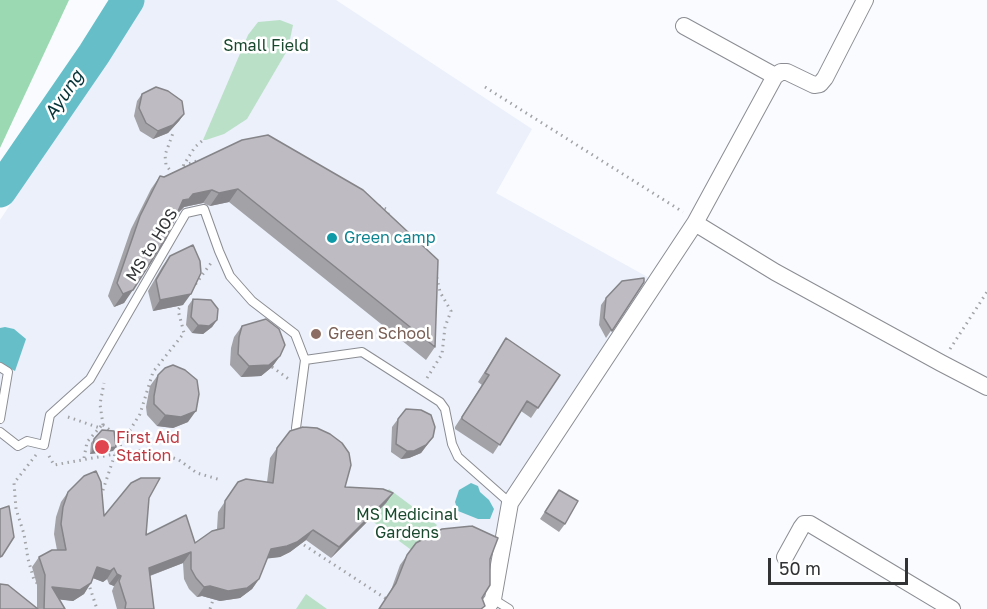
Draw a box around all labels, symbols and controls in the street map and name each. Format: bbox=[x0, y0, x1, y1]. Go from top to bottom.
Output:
park label: Small Field bbox=[223, 36, 309, 56]
water label: Ayung bbox=[40, 67, 88, 123]
street label: MS to HOS bbox=[122, 205, 182, 285]
place label: Green camp bbox=[344, 228, 436, 248]
marker: Green camp bbox=[325, 231, 339, 245]
place label: Green School bbox=[328, 324, 431, 344]
marker: Green School bbox=[309, 327, 323, 341]
place label: First Aid Station bbox=[116, 428, 180, 466]
marker: First Aid Station bbox=[93, 438, 111, 456]
park label: MS Medicinal Gardens bbox=[356, 505, 458, 543]
scale bar bbox=[771, 546, 910, 584]
text: 50 m bbox=[779, 557, 821, 579]

